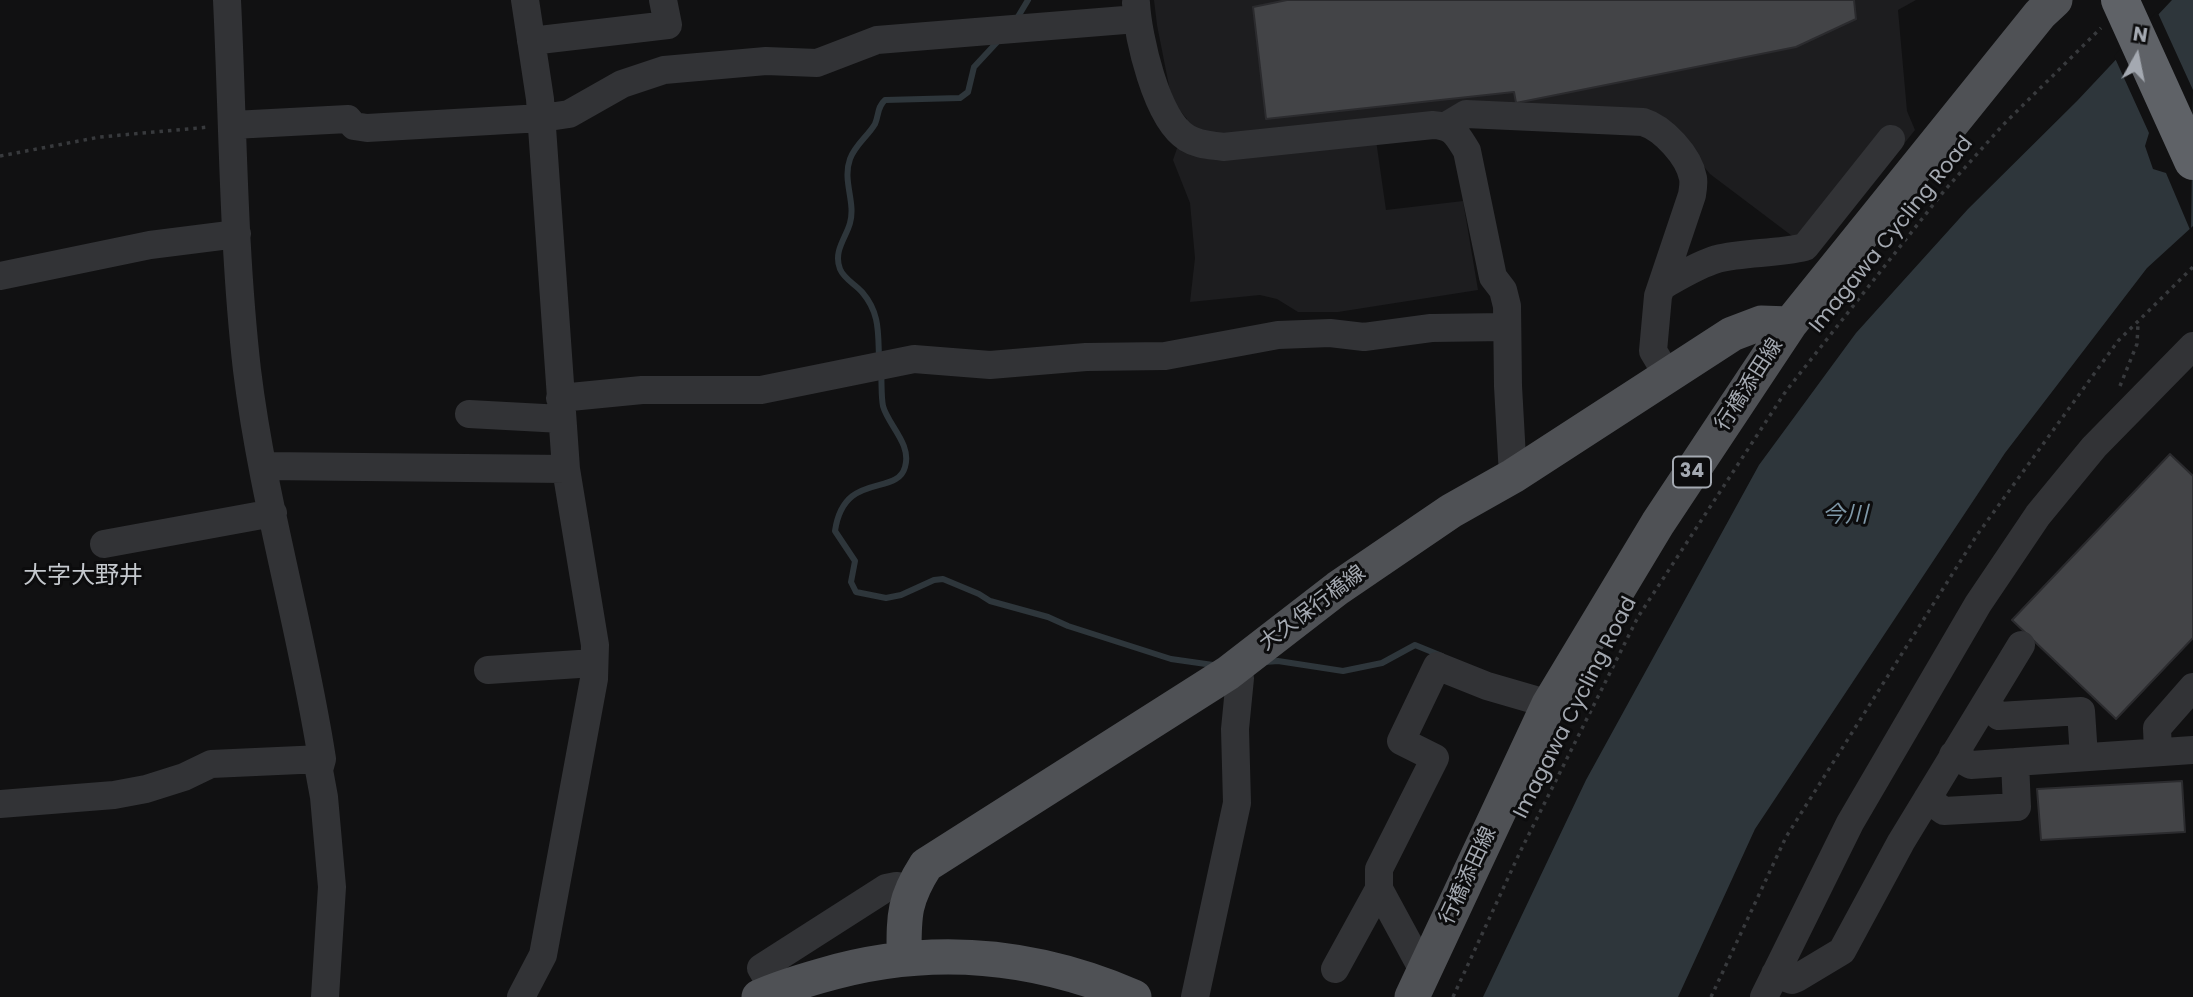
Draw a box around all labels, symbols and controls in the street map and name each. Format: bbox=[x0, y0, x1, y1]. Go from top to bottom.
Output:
text: N bbox=[2131, 20, 2150, 49]
north arrow bbox=[2102, 21, 2172, 91]
street label: Imagawa Cycling Road bbox=[1805, 132, 1979, 338]
street label: 行橋添田線 bbox=[1711, 334, 1789, 436]
road number: 34 bbox=[1673, 457, 1711, 488]
water label: 今川 bbox=[1822, 502, 1868, 530]
street label: 大久保行橋線 bbox=[1255, 561, 1371, 657]
district label: 大字大野井 bbox=[23, 563, 143, 591]
street label: Imagawa Cycling Road bbox=[1509, 593, 1643, 823]
street label: 行橋添田線 bbox=[1435, 823, 1503, 929]

